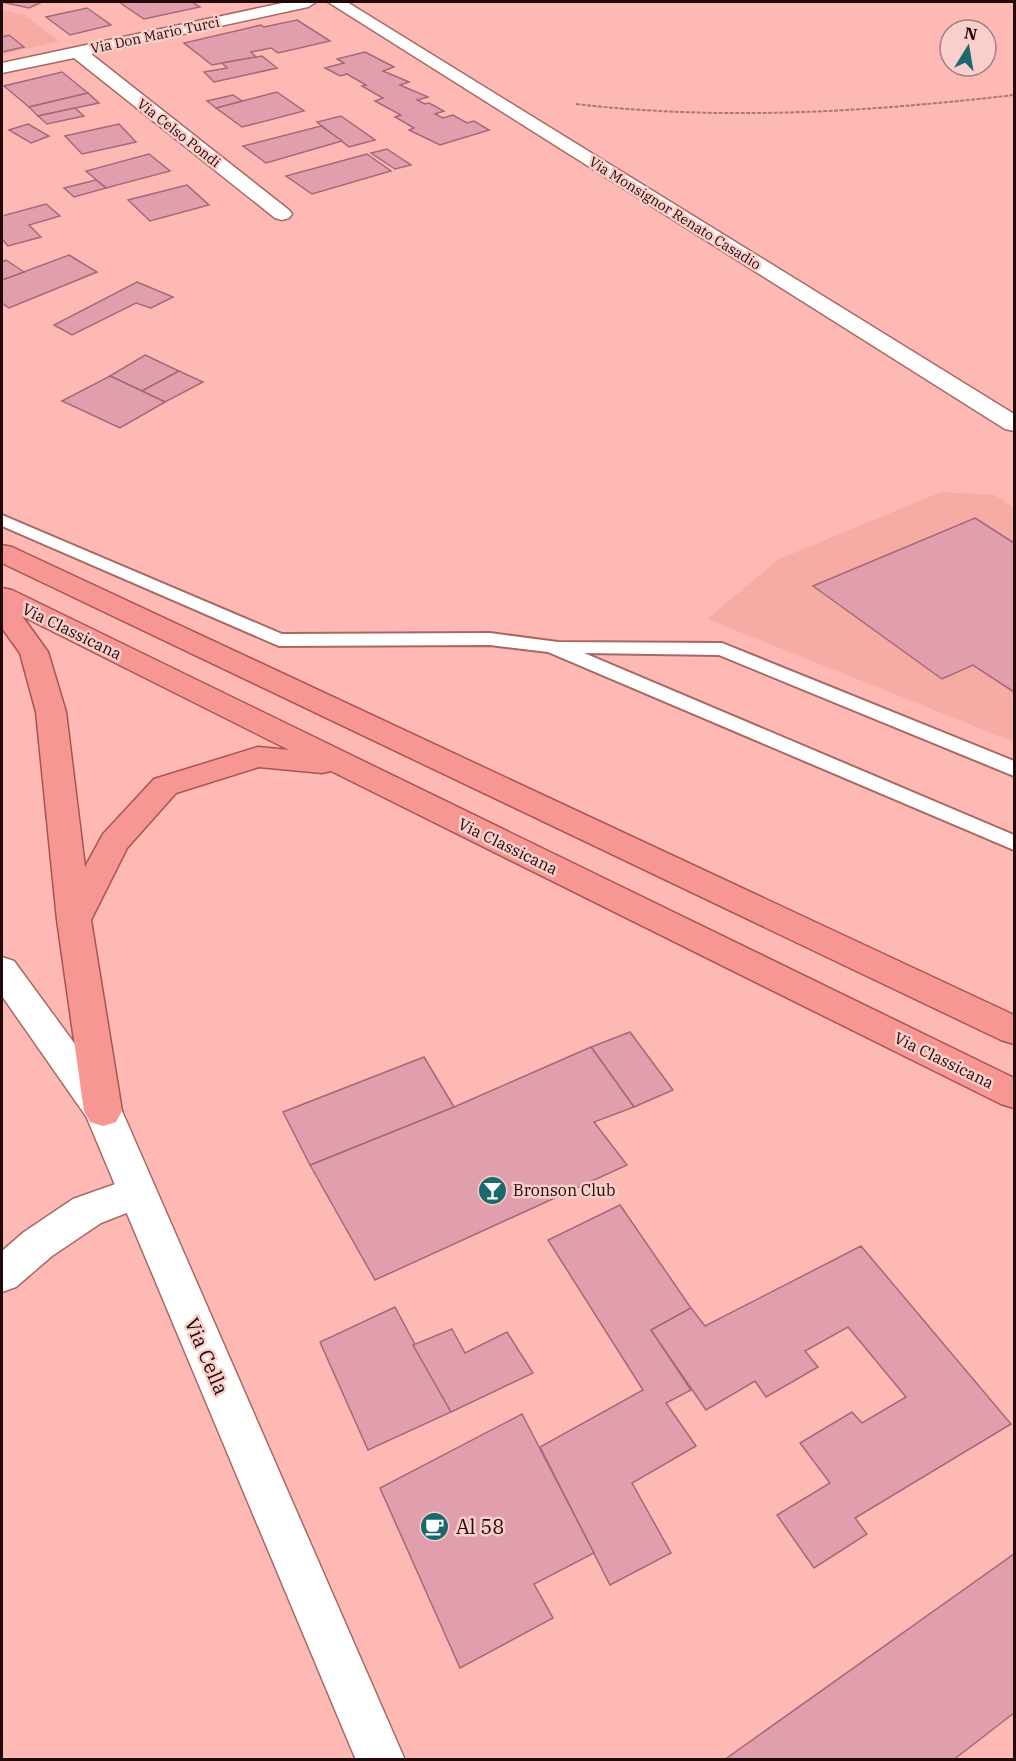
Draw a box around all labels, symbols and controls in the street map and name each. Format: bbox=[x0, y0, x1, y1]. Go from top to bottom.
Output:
street label: Via Don Mario Turci bbox=[89, 13, 221, 57]
north arrow bbox=[938, 18, 998, 78]
text: N bbox=[963, 22, 979, 44]
street label: Via Celso Pondi bbox=[134, 95, 224, 171]
street label: Via Monsignor Renato Casadio bbox=[586, 152, 765, 274]
street label: Via Classicana bbox=[19, 598, 125, 664]
street label: Via Classicana bbox=[455, 813, 561, 879]
street label: Via Classicana bbox=[891, 1027, 997, 1093]
bar icon: Bronson Club bbox=[476, 1174, 508, 1206]
place label: Bronson Club bbox=[513, 1180, 615, 1200]
street label: Via Cella bbox=[179, 1313, 235, 1399]
cafe icon: Al 58 bbox=[419, 1510, 451, 1542]
place label: Al 58 bbox=[456, 1513, 504, 1540]

